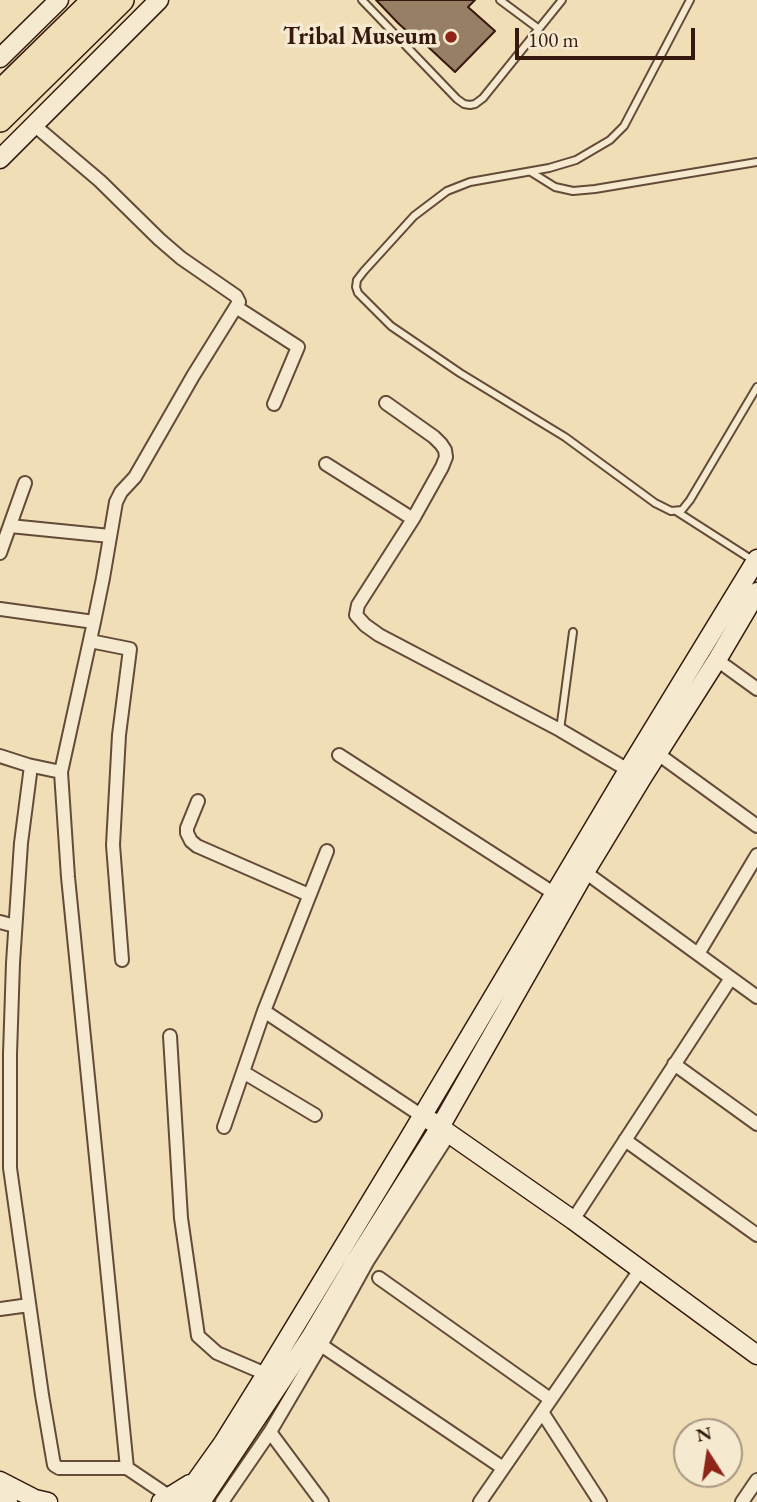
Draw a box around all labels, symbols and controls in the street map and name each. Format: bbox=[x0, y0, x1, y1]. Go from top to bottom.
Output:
scale bar bbox=[519, 14, 699, 58]
place label: Tribal Museum bbox=[283, 23, 437, 51]
text: 100 m bbox=[528, 26, 579, 53]
marker: Tribal Museum bbox=[443, 29, 459, 45]
north arrow bbox=[673, 1418, 743, 1488]
text: N bbox=[694, 1420, 714, 1448]

